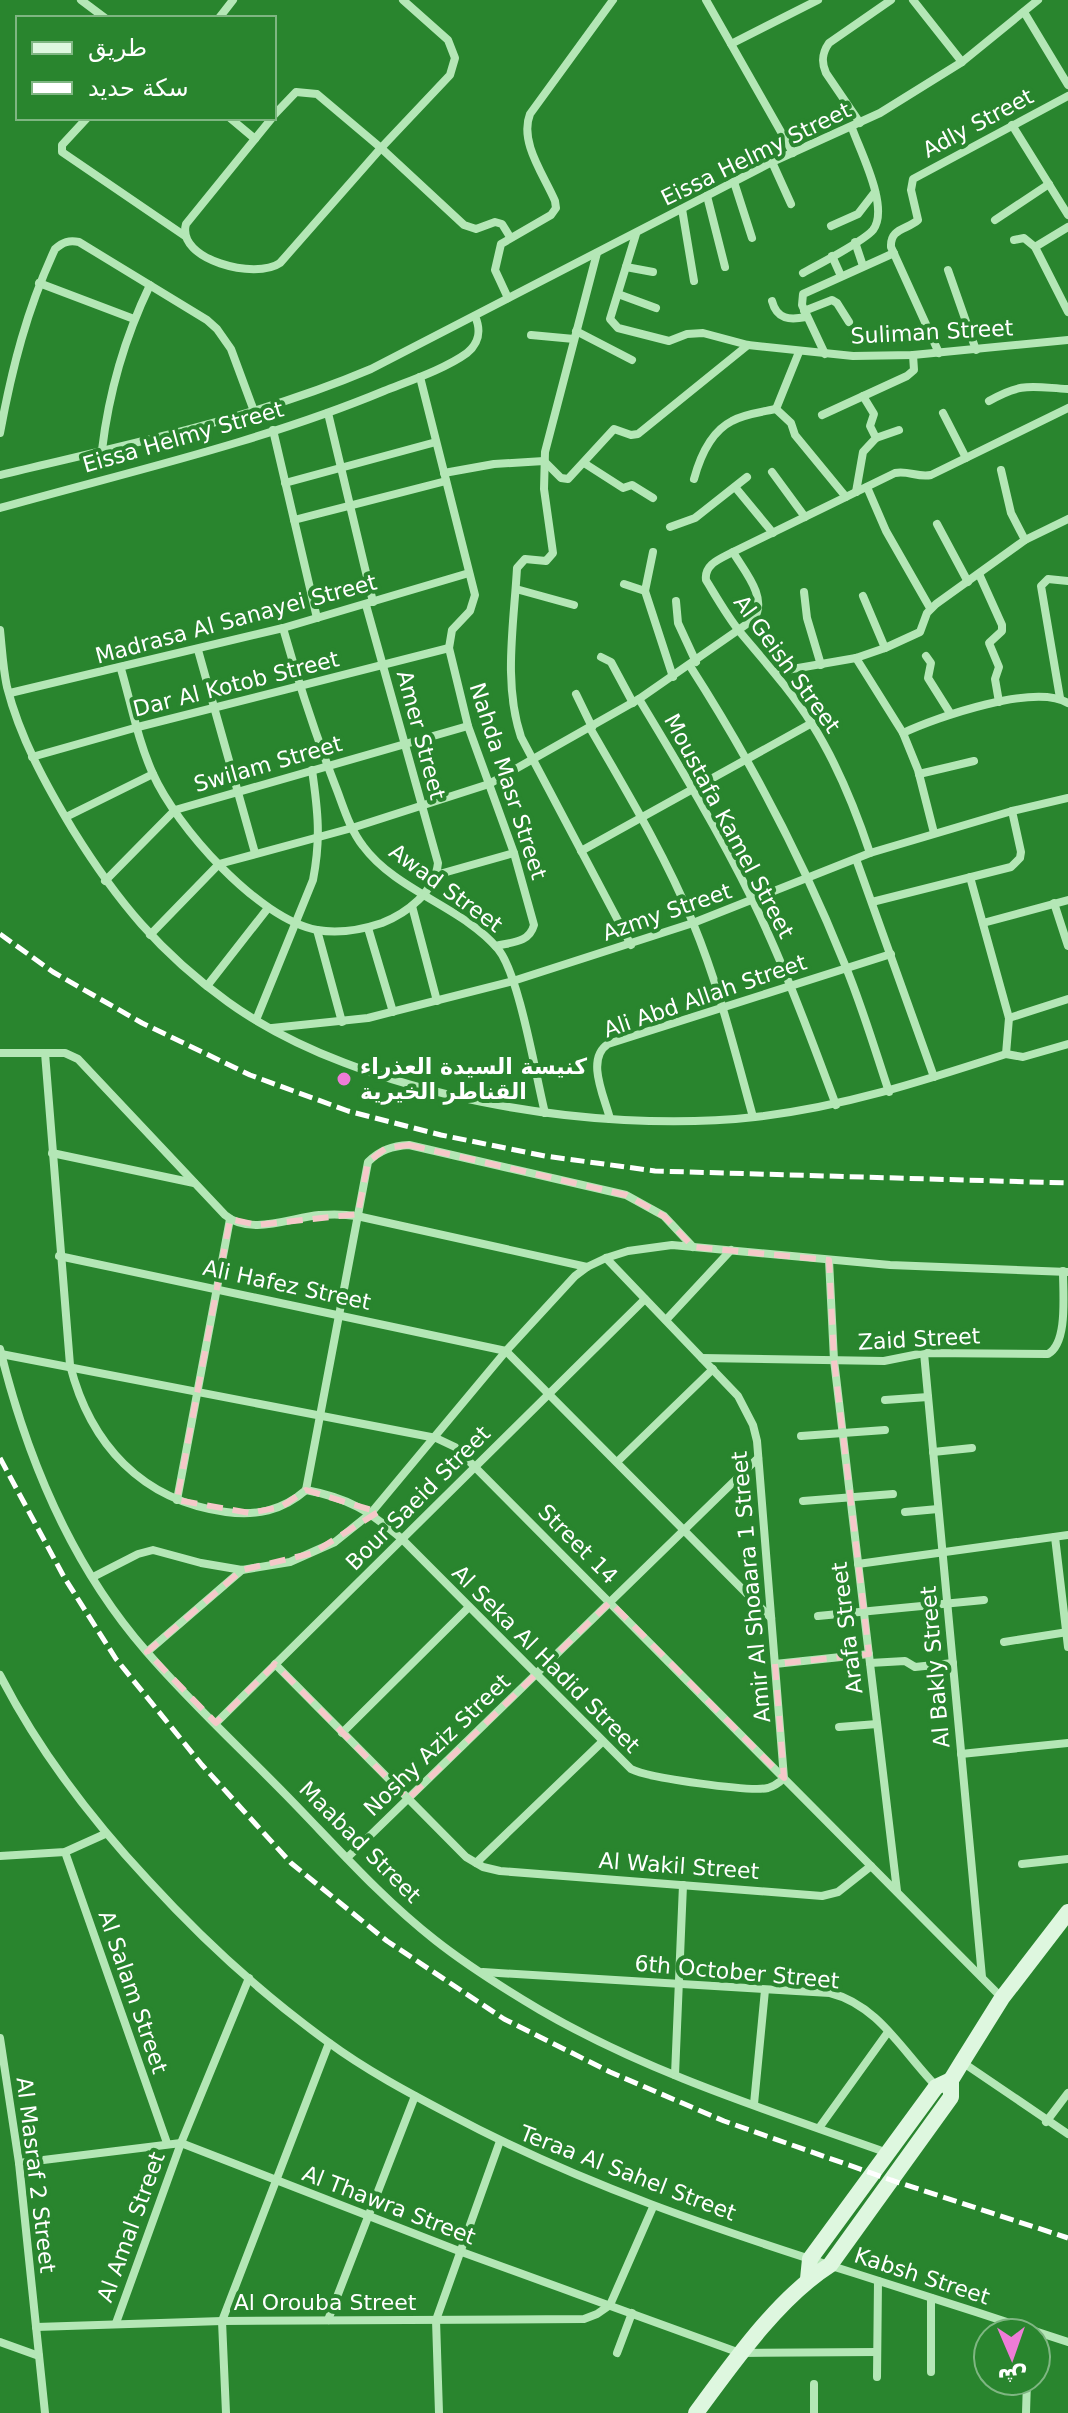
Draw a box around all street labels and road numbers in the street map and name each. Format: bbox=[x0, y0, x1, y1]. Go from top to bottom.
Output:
street label: Adly Street bbox=[918, 83, 1038, 163]
street label: Eissa Helmy Street bbox=[657, 97, 855, 211]
street label: Suliman Street bbox=[850, 315, 1014, 349]
street label: Eissa Helmy Street bbox=[80, 396, 287, 478]
street label: Madrasa Al Sanayei Street bbox=[92, 569, 380, 669]
street label: Al Geish Street bbox=[729, 590, 846, 738]
street label: Dar Al Kotob Street bbox=[130, 646, 342, 722]
street label: Amer Street bbox=[392, 668, 450, 803]
street label: Nahda Masr Street bbox=[464, 680, 552, 883]
street label: Moustafa Kamel Street bbox=[659, 709, 799, 943]
street label: Swilam Street bbox=[191, 731, 345, 797]
street label: Awad Street bbox=[385, 839, 508, 938]
street label: Azmy Street bbox=[599, 878, 735, 946]
street label: Ali Abd Allah Street bbox=[600, 949, 810, 1042]
street label: Ali Hafez Street bbox=[201, 1255, 374, 1315]
street label: Zaid Street bbox=[857, 1323, 981, 1355]
street label: Bour Saeid Street bbox=[341, 1421, 495, 1575]
street label: Amir Al Shoaara 1 Street bbox=[727, 1450, 775, 1724]
street label: Street 14 bbox=[533, 1499, 623, 1589]
street label: Al Seka Al Hadid Street bbox=[447, 1560, 645, 1758]
street label: Arafa Street bbox=[826, 1560, 867, 1695]
street label: Al Bakly Street bbox=[915, 1585, 955, 1749]
street label: Noshy Aziz Street bbox=[359, 1669, 516, 1821]
street label: Maabad Street bbox=[294, 1776, 426, 1908]
street label: Al Wakil Street bbox=[598, 1848, 760, 1884]
street label: Al Salam Street bbox=[93, 1907, 173, 2077]
street label: 6th October Street bbox=[634, 1951, 841, 1993]
street label: Al Masraf 2 Street bbox=[12, 2076, 60, 2275]
street label: Teraa Al Sahel Street bbox=[516, 2120, 740, 2226]
street label: Al Amal Street bbox=[92, 2148, 170, 2306]
street label: Al Thawra Street bbox=[299, 2160, 479, 2250]
street label: Kabsh Street bbox=[851, 2242, 993, 2310]
street label: Al Orouba Street bbox=[234, 2290, 417, 2315]

